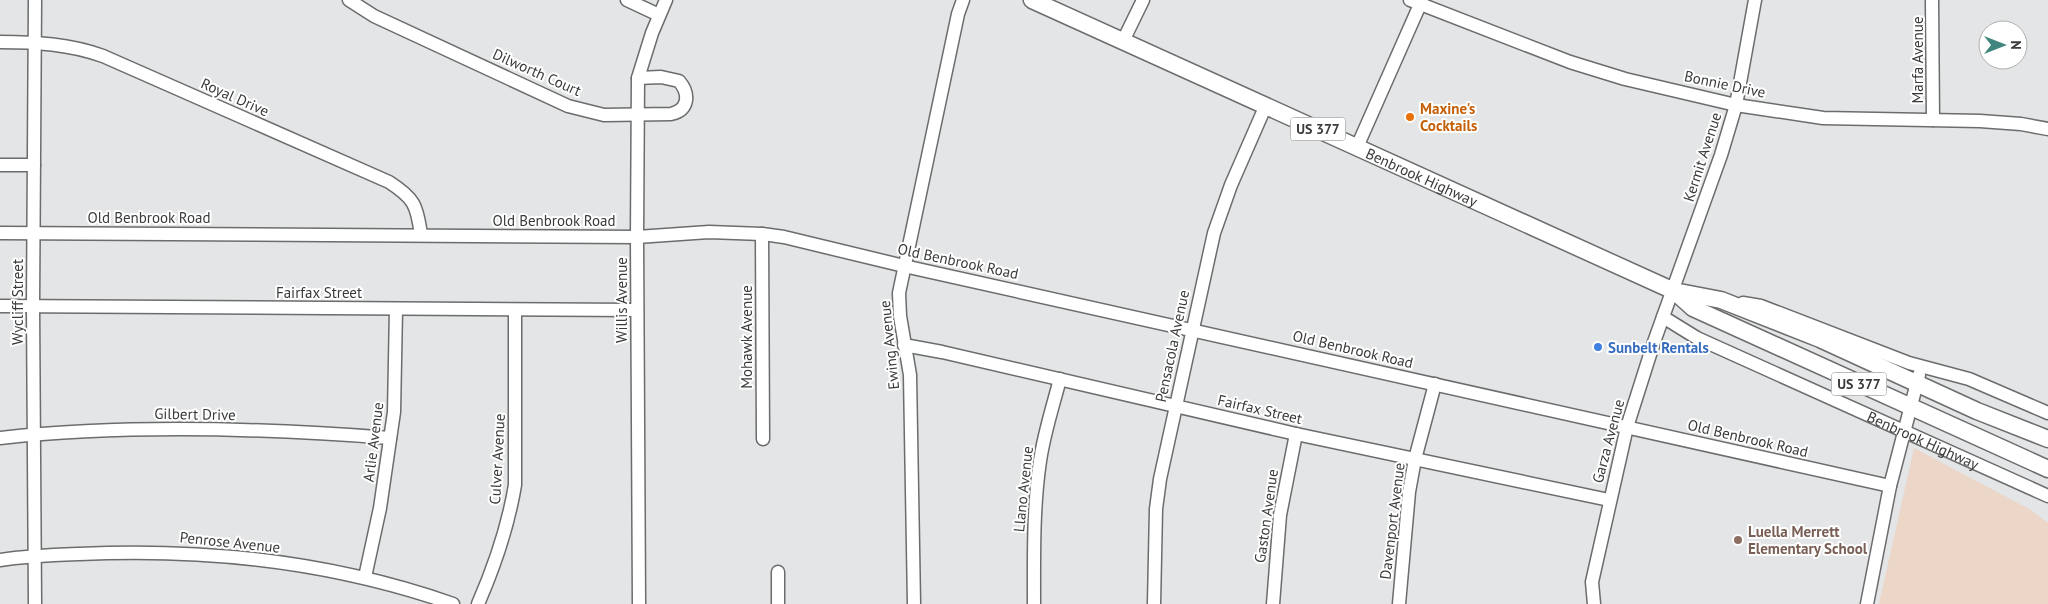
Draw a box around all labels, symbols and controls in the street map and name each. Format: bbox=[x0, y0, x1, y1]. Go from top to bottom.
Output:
street label: Marfa Avenue bbox=[1908, 16, 1927, 104]
north arrow bbox=[1978, 20, 2028, 70]
text: N bbox=[2007, 40, 2025, 50]
street label: Dilworth Court bbox=[490, 44, 584, 100]
street label: Bonnie Drive bbox=[1683, 66, 1767, 102]
street label: Royal Drive bbox=[198, 74, 272, 120]
place label: Maxine's Cocktails bbox=[1420, 99, 1477, 135]
street label: Kermit Avenue bbox=[1679, 110, 1725, 204]
marker: Maxine's Cocktails bbox=[1404, 111, 1416, 123]
road number: US 377 bbox=[1290, 118, 1346, 140]
street label: Benbrook Highway bbox=[1363, 143, 1481, 210]
street label: Old Benbrook Road bbox=[87, 208, 211, 227]
street label: Old Benbrook Road bbox=[492, 211, 616, 230]
street label: Old Benbrook Road bbox=[896, 239, 1020, 283]
street label: Willis Avenue bbox=[612, 257, 631, 343]
street label: Wycliff Street bbox=[8, 259, 27, 345]
street label: Fairfax Street bbox=[276, 283, 362, 302]
street label: Mohawk Avenue bbox=[737, 285, 756, 389]
street label: Pensacola Avenue bbox=[1151, 288, 1193, 404]
street label: Ewing Avenue bbox=[875, 299, 903, 391]
street label: Old Benbrook Road bbox=[1291, 326, 1415, 372]
place label: Sunbelt Rentals bbox=[1608, 338, 1709, 357]
marker: Sunbelt Rentals bbox=[1592, 341, 1604, 353]
road number: US 377 bbox=[1832, 372, 1886, 396]
street label: Fairfax Street bbox=[1216, 390, 1304, 428]
street label: Garza Avenue bbox=[1588, 397, 1628, 485]
street label: Arlie Avenue bbox=[359, 401, 387, 483]
street label: Gilbert Drive bbox=[154, 404, 236, 424]
street label: Benbrook Highway bbox=[1864, 406, 1982, 473]
street label: Culver Avenue bbox=[485, 413, 509, 505]
street label: Old Benbrook Road bbox=[1686, 415, 1810, 461]
street label: Llano Avenue bbox=[1009, 445, 1037, 533]
street label: Davenport Avenue bbox=[1375, 462, 1409, 580]
street label: Gaston Avenue bbox=[1250, 468, 1282, 564]
place label: Luella Merrett Elementary School bbox=[1748, 522, 1868, 558]
street label: Penrose Avenue bbox=[179, 527, 281, 557]
marker: Luella Merrett Elementary School bbox=[1732, 534, 1744, 546]

